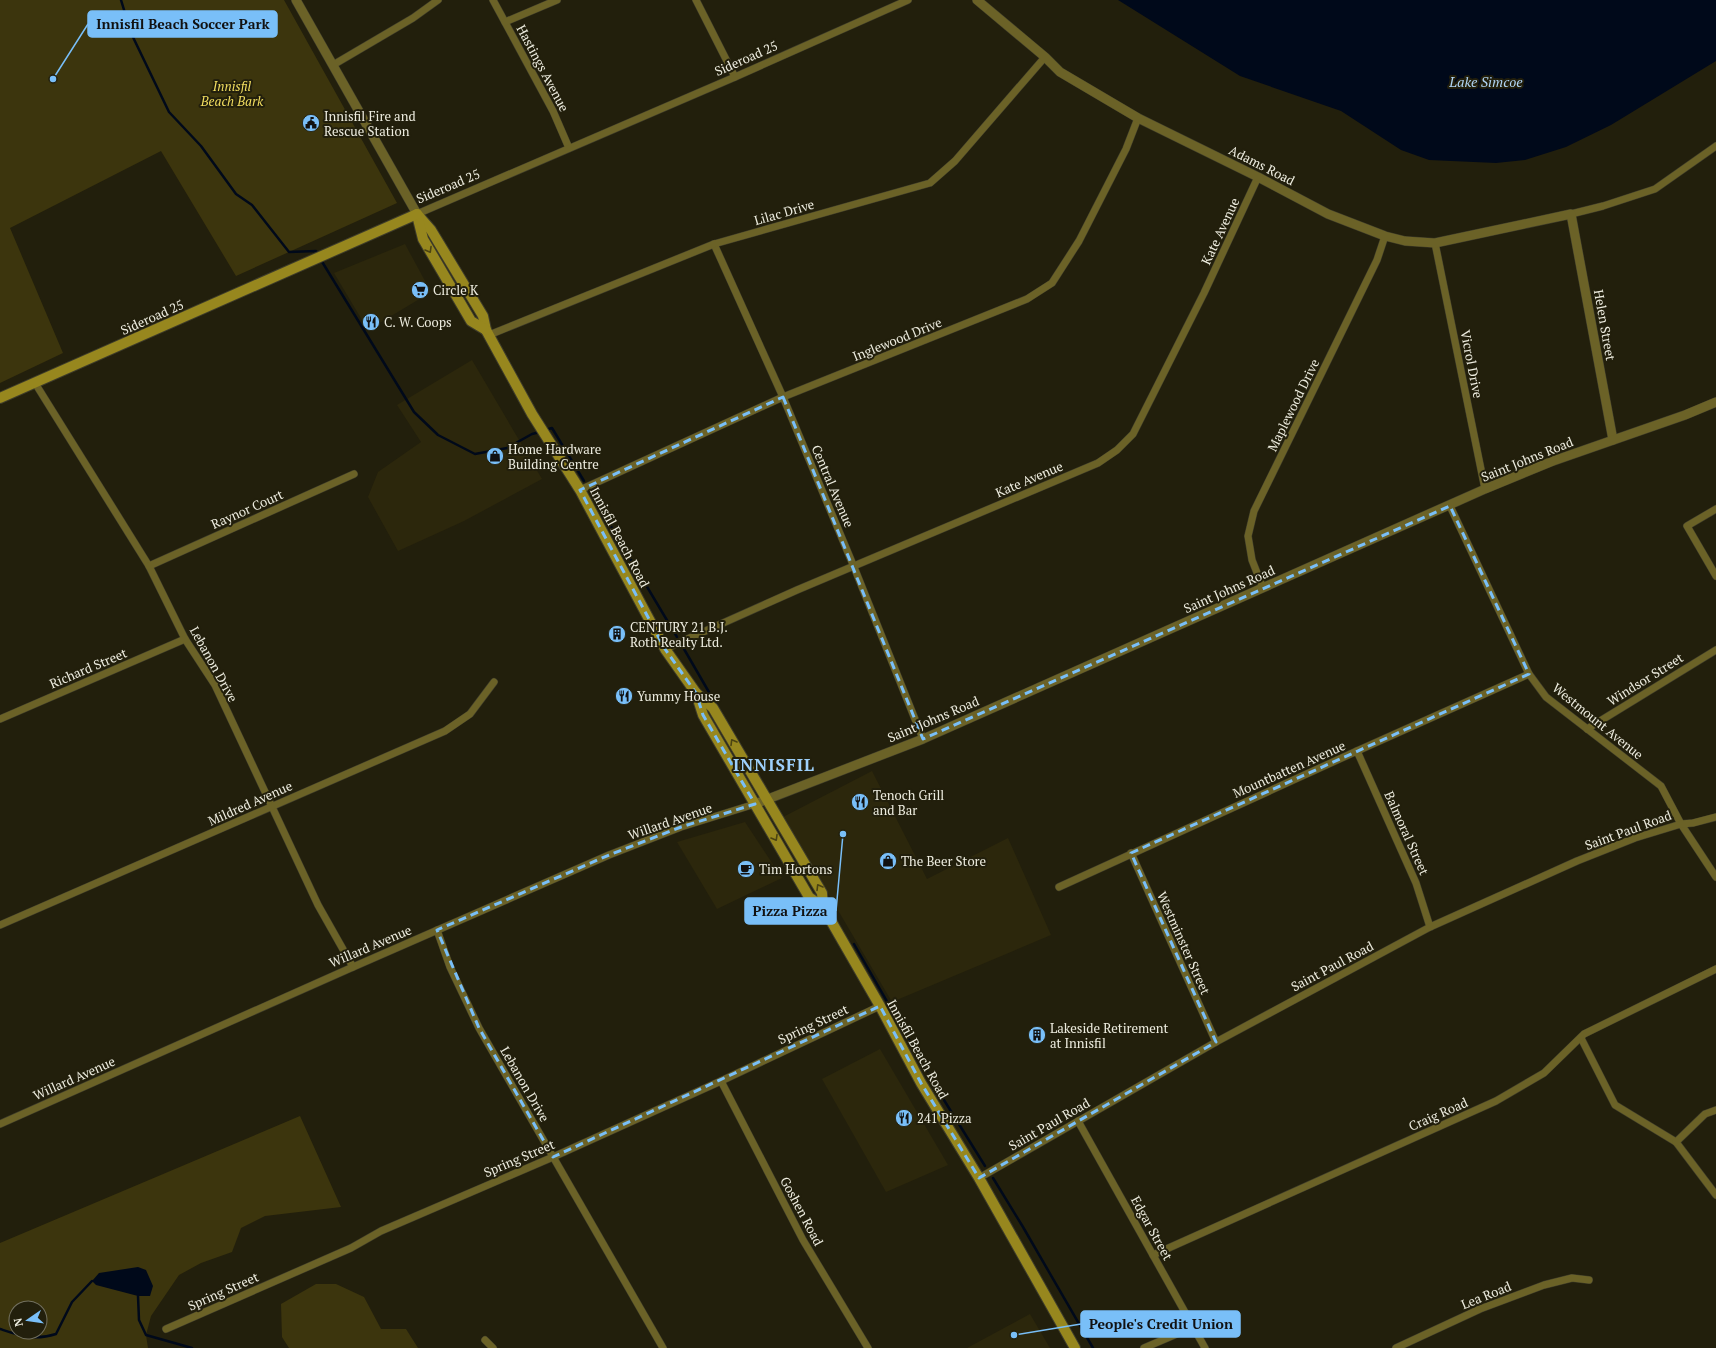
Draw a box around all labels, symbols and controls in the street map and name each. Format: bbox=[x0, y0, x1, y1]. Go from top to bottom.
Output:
callout: Innisfil Beach Soccer Park bbox=[88, 11, 277, 37]
text: Innisfil Beach Soccer Park bbox=[96, 14, 270, 33]
street label: Hastings Avenue bbox=[513, 21, 573, 115]
street label: Sideroad 25 bbox=[711, 36, 781, 80]
water label: Lake Simcoe bbox=[1448, 72, 1523, 91]
park label: Innisfil Beach Bark bbox=[200, 77, 264, 110]
place label: Innisfil Fire and Rescue Station bbox=[324, 107, 416, 140]
public building icon: Innisfil Fire and Rescue Station bbox=[301, 113, 321, 133]
street label: Adams Road bbox=[1226, 141, 1298, 189]
street label: Sideroad 25 bbox=[413, 165, 483, 207]
street label: Lilac Drive bbox=[752, 195, 816, 229]
street label: Kate Avenue bbox=[1197, 195, 1243, 267]
one-way arrow bbox=[425, 246, 432, 253]
supermarket icon: Circle K bbox=[410, 280, 430, 300]
place label: Circle K bbox=[433, 281, 479, 299]
street label: Helen Street bbox=[1590, 288, 1620, 362]
street label: Sideroad 25 bbox=[117, 295, 187, 339]
restaurant icon: C. W. Coops bbox=[361, 312, 381, 332]
place label: C. W. Coops bbox=[384, 313, 452, 331]
street label: Inglewood Drive bbox=[850, 313, 944, 365]
street label: Vicrol Drive bbox=[1457, 328, 1487, 400]
street label: Maplewood Drive bbox=[1263, 356, 1323, 454]
street label: Saint Johns Road bbox=[1478, 432, 1576, 486]
place label: Home Hardware Building Centre bbox=[508, 440, 601, 473]
street label: Central Avenue bbox=[808, 442, 858, 530]
shop icon: Home Hardware Building Centre bbox=[485, 446, 505, 466]
street label: Kate Avenue bbox=[992, 457, 1066, 501]
street label: Innisfil Beach Road bbox=[586, 484, 654, 590]
street label: Raynor Court bbox=[208, 485, 286, 533]
street label: Saint Johns Road bbox=[1181, 561, 1277, 617]
place label: CENTURY 21 B.J. Roth Realty Ltd. bbox=[630, 618, 728, 651]
street label: Lebanon Drive bbox=[186, 623, 242, 705]
building icon: CENTURY 21 B.J. Roth Realty Ltd. bbox=[607, 624, 627, 644]
street label: Richard Street bbox=[47, 644, 130, 692]
street label: Windsor Street bbox=[1603, 648, 1687, 710]
street label: Westmount Avenue bbox=[1549, 679, 1647, 763]
restaurant icon: Yummy House bbox=[614, 686, 634, 706]
place label: Yummy House bbox=[637, 687, 720, 705]
street label: Saint Johns Road bbox=[884, 692, 982, 746]
street label: Mountbatten Avenue bbox=[1230, 736, 1348, 802]
one-way arrow bbox=[731, 739, 738, 746]
district label: INNISFIL bbox=[733, 753, 815, 776]
street label: Mildred Avenue bbox=[205, 776, 295, 830]
place label: Tenoch Grill and Bar bbox=[873, 786, 944, 819]
street label: Balmoral Street bbox=[1380, 788, 1434, 878]
restaurant icon: Tenoch Grill and Bar bbox=[850, 792, 870, 812]
street label: Willard Avenue bbox=[625, 798, 715, 844]
street label: Saint Paul Road bbox=[1582, 806, 1674, 854]
one-way arrow bbox=[770, 834, 777, 841]
shop icon: The Beer Store bbox=[878, 851, 898, 871]
place label: The Beer Store bbox=[901, 852, 986, 870]
cafe icon: Tim Hortons bbox=[736, 859, 756, 879]
place label: Tim Hortons bbox=[759, 860, 832, 878]
one-way arrow bbox=[816, 884, 823, 891]
street label: Westminster Street bbox=[1153, 889, 1215, 998]
callout: Pizza Pizza bbox=[745, 898, 836, 924]
text: Pizza Pizza bbox=[753, 901, 828, 920]
street label: Willard Avenue bbox=[326, 920, 414, 972]
street label: Saint Paul Road bbox=[1288, 937, 1376, 995]
street label: Innisfil Beach Road bbox=[883, 996, 953, 1102]
street label: Spring Street bbox=[775, 1000, 851, 1048]
place label: Lakeside Retirement at Innisfil bbox=[1050, 1019, 1169, 1052]
building icon: Lakeside Retirement at Innisfil bbox=[1027, 1025, 1047, 1045]
street label: Lebanon Drive bbox=[496, 1043, 554, 1125]
street label: Willard Avenue bbox=[30, 1052, 118, 1104]
street label: Saint Paul Road bbox=[1005, 1093, 1093, 1155]
street label: Craig Road bbox=[1406, 1093, 1470, 1135]
restaurant icon: 241 Pizza bbox=[894, 1108, 914, 1128]
place label: 241 Pizza bbox=[917, 1109, 972, 1127]
street label: Spring Street bbox=[481, 1135, 557, 1181]
street label: Goshen Road bbox=[776, 1173, 828, 1249]
street label: Edgar Street bbox=[1127, 1193, 1177, 1264]
street label: Spring Street bbox=[185, 1267, 261, 1315]
street label: Lea Road bbox=[1458, 1277, 1514, 1313]
north arrow bbox=[8, 1300, 48, 1340]
callout: People's Credit Union bbox=[1081, 1311, 1240, 1337]
text: People's Credit Union bbox=[1089, 1314, 1233, 1333]
text: N bbox=[10, 1316, 26, 1328]

